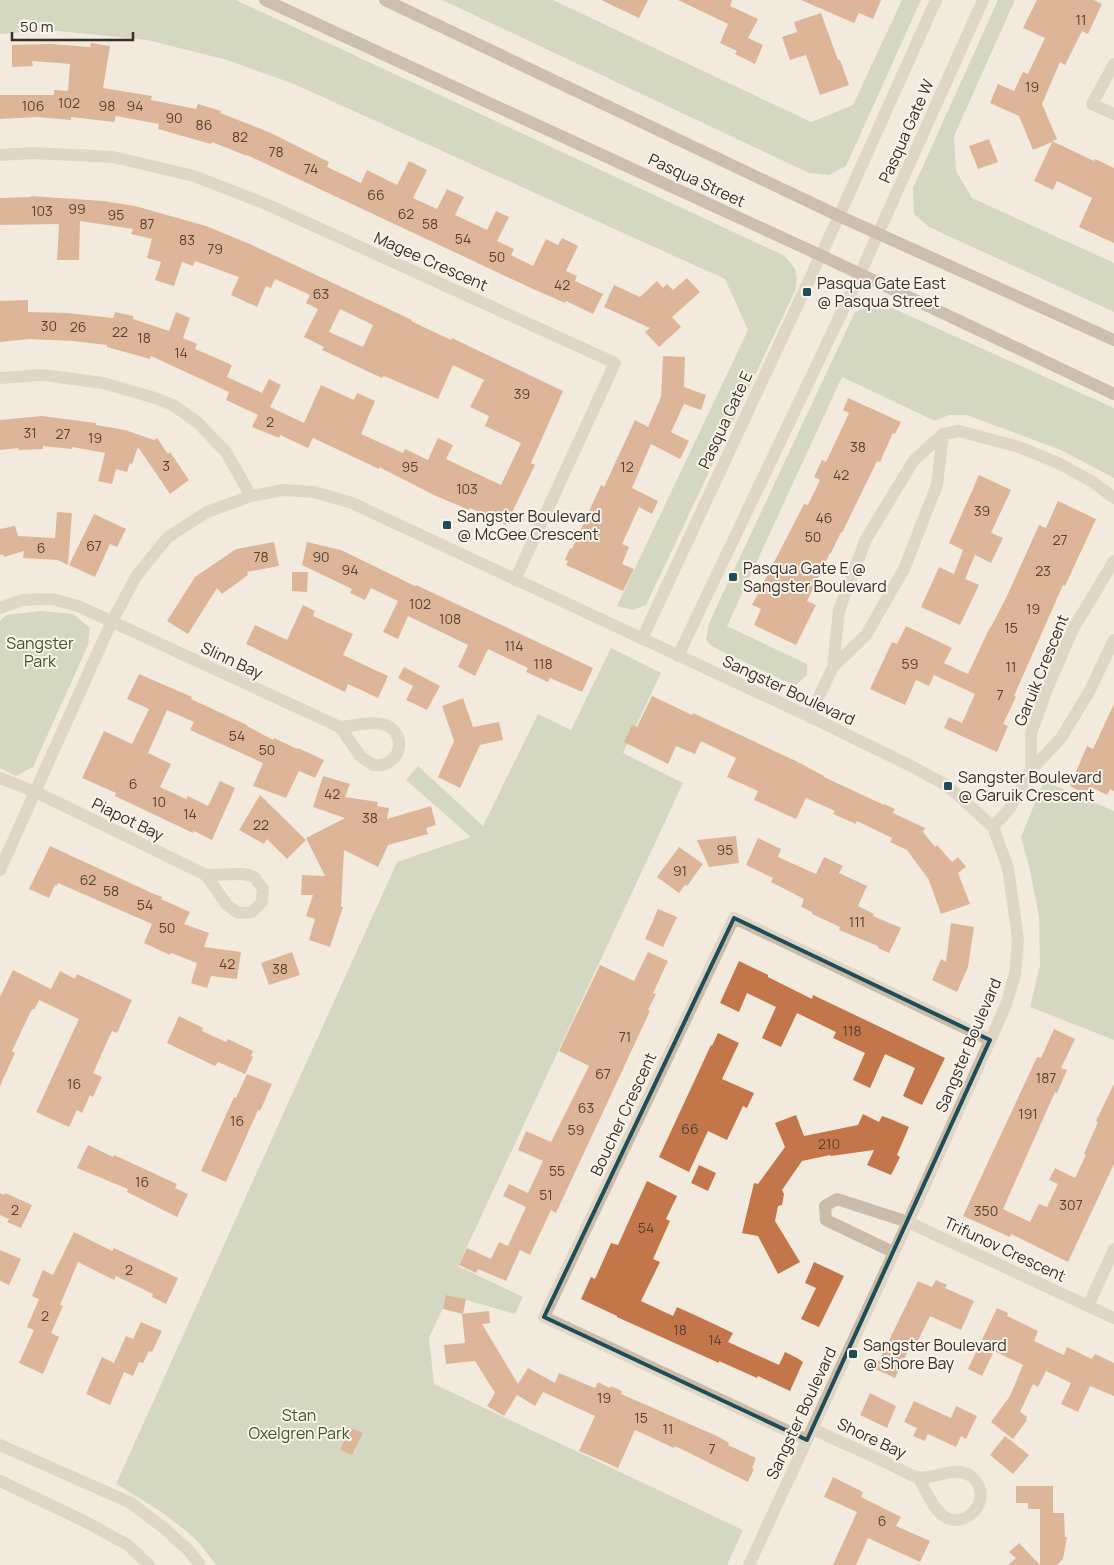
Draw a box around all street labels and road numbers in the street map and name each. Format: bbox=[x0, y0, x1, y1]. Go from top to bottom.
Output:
street label: Pasqua Gate W bbox=[873, 76, 939, 186]
street label: Pasqua Street bbox=[645, 148, 749, 212]
street label: Magee Crescent bbox=[371, 226, 491, 296]
street label: Pasqua Gate E bbox=[693, 368, 757, 472]
street label: Garuik Crescent bbox=[1009, 611, 1073, 729]
street label: Slinn Bay bbox=[197, 636, 267, 684]
street label: Sangster Boulevard bbox=[719, 650, 859, 730]
street label: Piapot Bay bbox=[88, 792, 168, 846]
street label: Sangster Boulevard bbox=[930, 975, 1006, 1115]
street label: Boucher Crescent bbox=[585, 1049, 661, 1179]
street label: Trifunov Crescent bbox=[941, 1211, 1069, 1287]
street label: Sangster Boulevard bbox=[761, 1343, 841, 1483]
street label: Shore Bay bbox=[834, 1412, 911, 1464]

